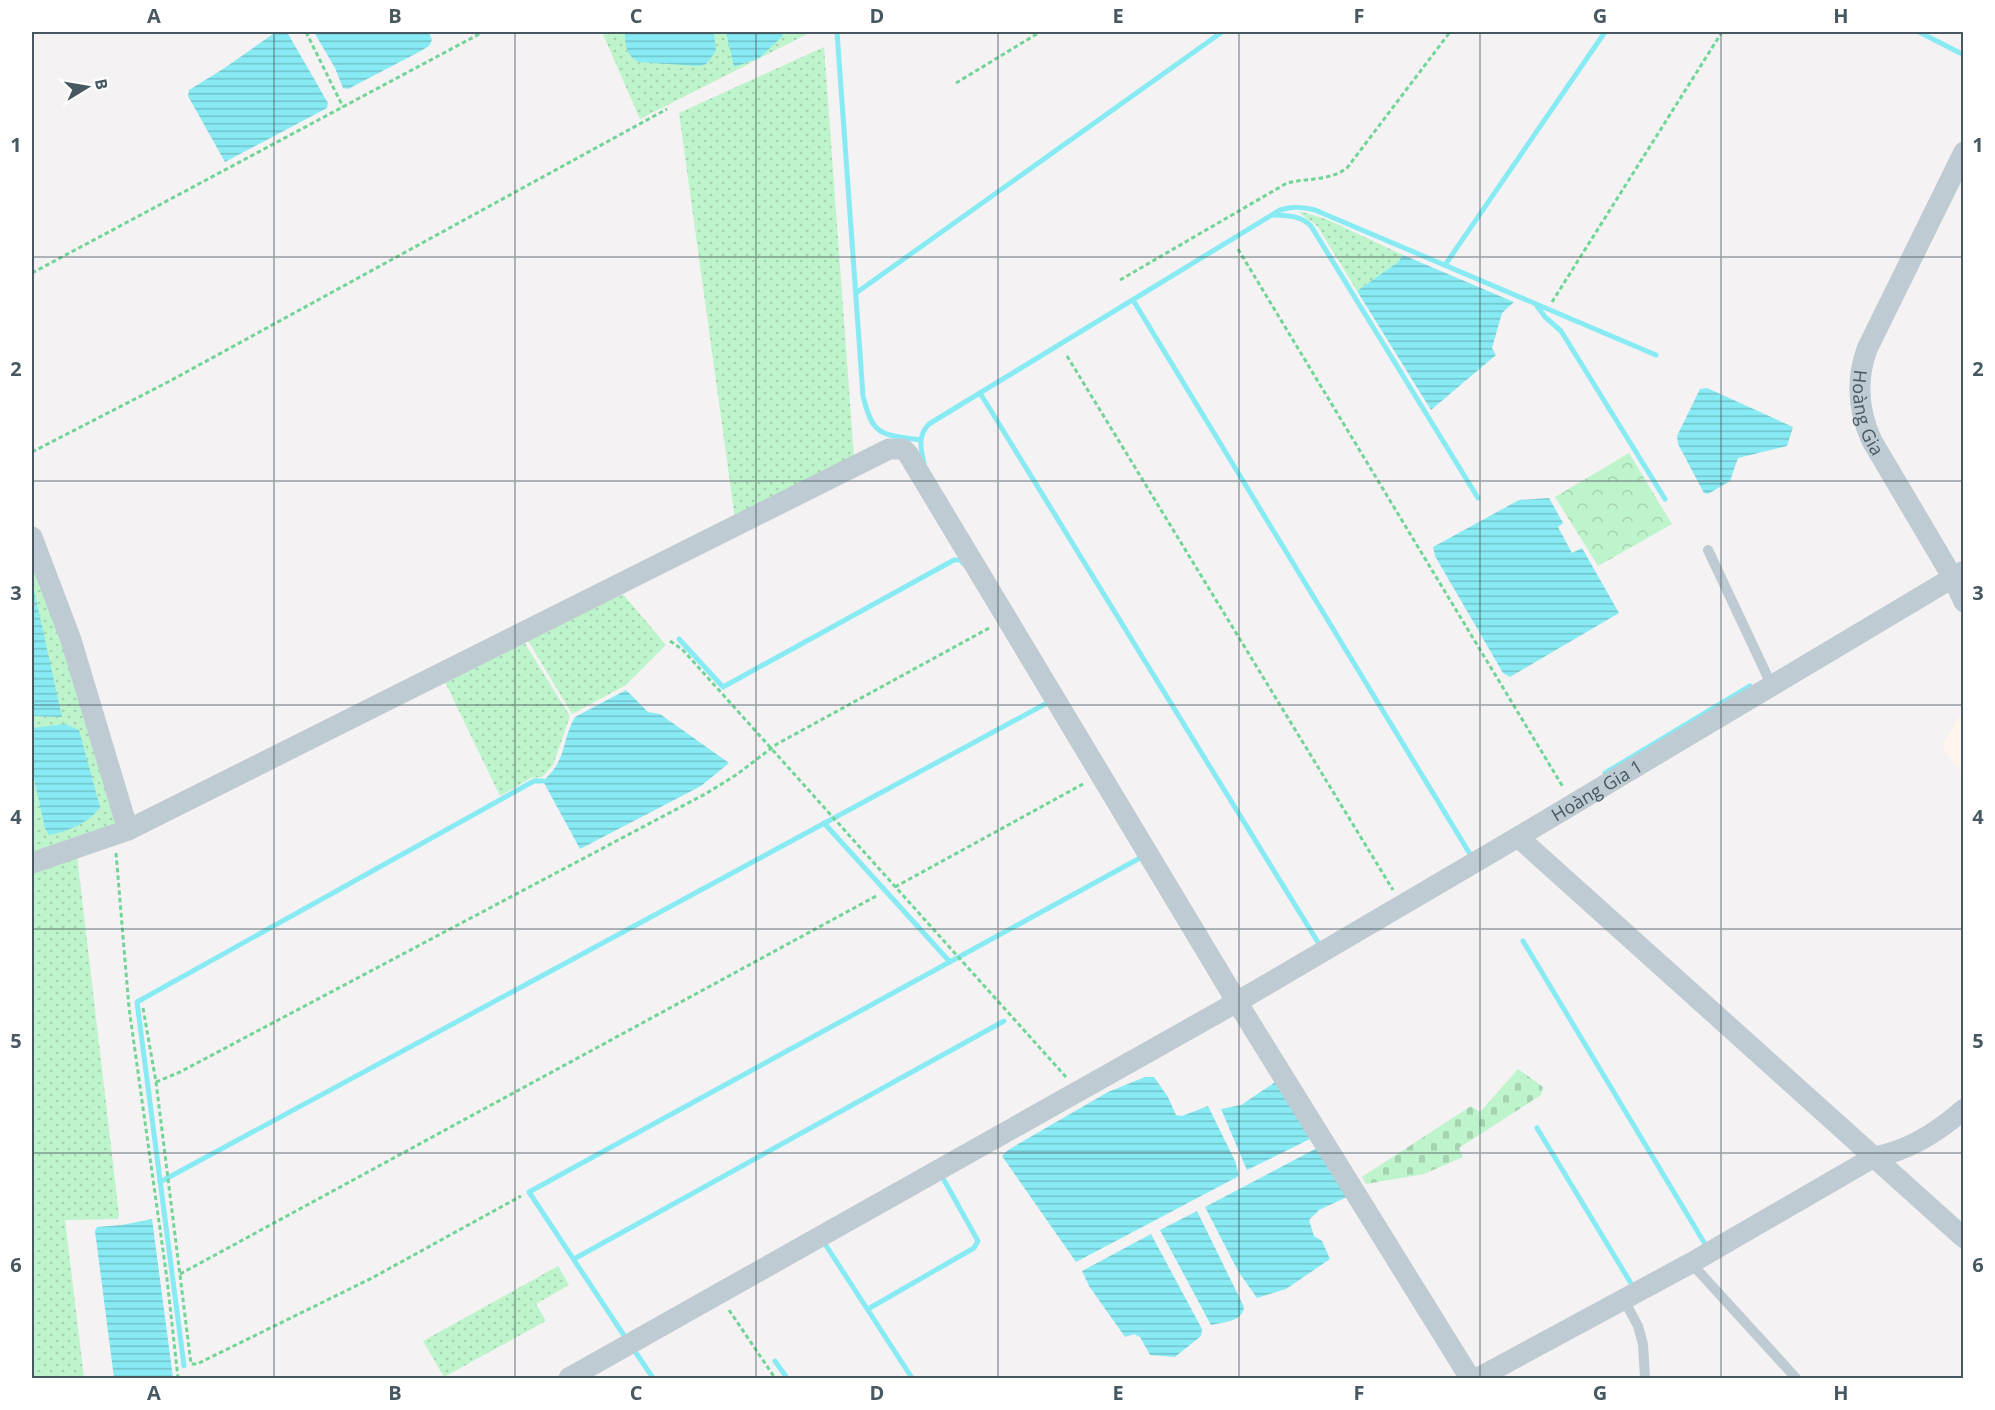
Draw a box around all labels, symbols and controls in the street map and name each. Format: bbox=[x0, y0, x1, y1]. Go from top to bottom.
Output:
text: A bbox=[147, 2, 161, 29]
text: B bbox=[388, 2, 402, 29]
text: C bbox=[630, 2, 643, 29]
text: D bbox=[870, 2, 884, 29]
text: E bbox=[1112, 2, 1124, 29]
text: F bbox=[1354, 2, 1364, 29]
text: G bbox=[1593, 2, 1607, 29]
text: H bbox=[1833, 2, 1849, 29]
north arrow bbox=[57, 57, 117, 117]
text: B bbox=[90, 77, 114, 92]
text: 1 bbox=[10, 131, 22, 158]
text: 1 bbox=[1972, 131, 1984, 158]
text: 2 bbox=[10, 355, 22, 382]
text: 2 bbox=[1972, 355, 1984, 382]
street label: Hoàng Gia bbox=[1848, 369, 1890, 460]
text: 3 bbox=[10, 579, 22, 606]
text: 3 bbox=[1972, 579, 1984, 606]
street label: Hoàng Gia 1 bbox=[1547, 754, 1647, 827]
text: 4 bbox=[10, 803, 22, 830]
text: 4 bbox=[1972, 803, 1984, 830]
text: 5 bbox=[10, 1027, 22, 1054]
text: 5 bbox=[1972, 1027, 1984, 1054]
text: 6 bbox=[10, 1251, 22, 1278]
text: 6 bbox=[1972, 1251, 1984, 1278]
text: A bbox=[147, 1379, 161, 1406]
text: B bbox=[388, 1379, 402, 1406]
text: C bbox=[630, 1379, 643, 1406]
text: D bbox=[870, 1379, 884, 1406]
text: E bbox=[1112, 1379, 1124, 1406]
text: F bbox=[1354, 1379, 1364, 1406]
text: G bbox=[1593, 1379, 1607, 1406]
text: H bbox=[1833, 1379, 1849, 1406]

